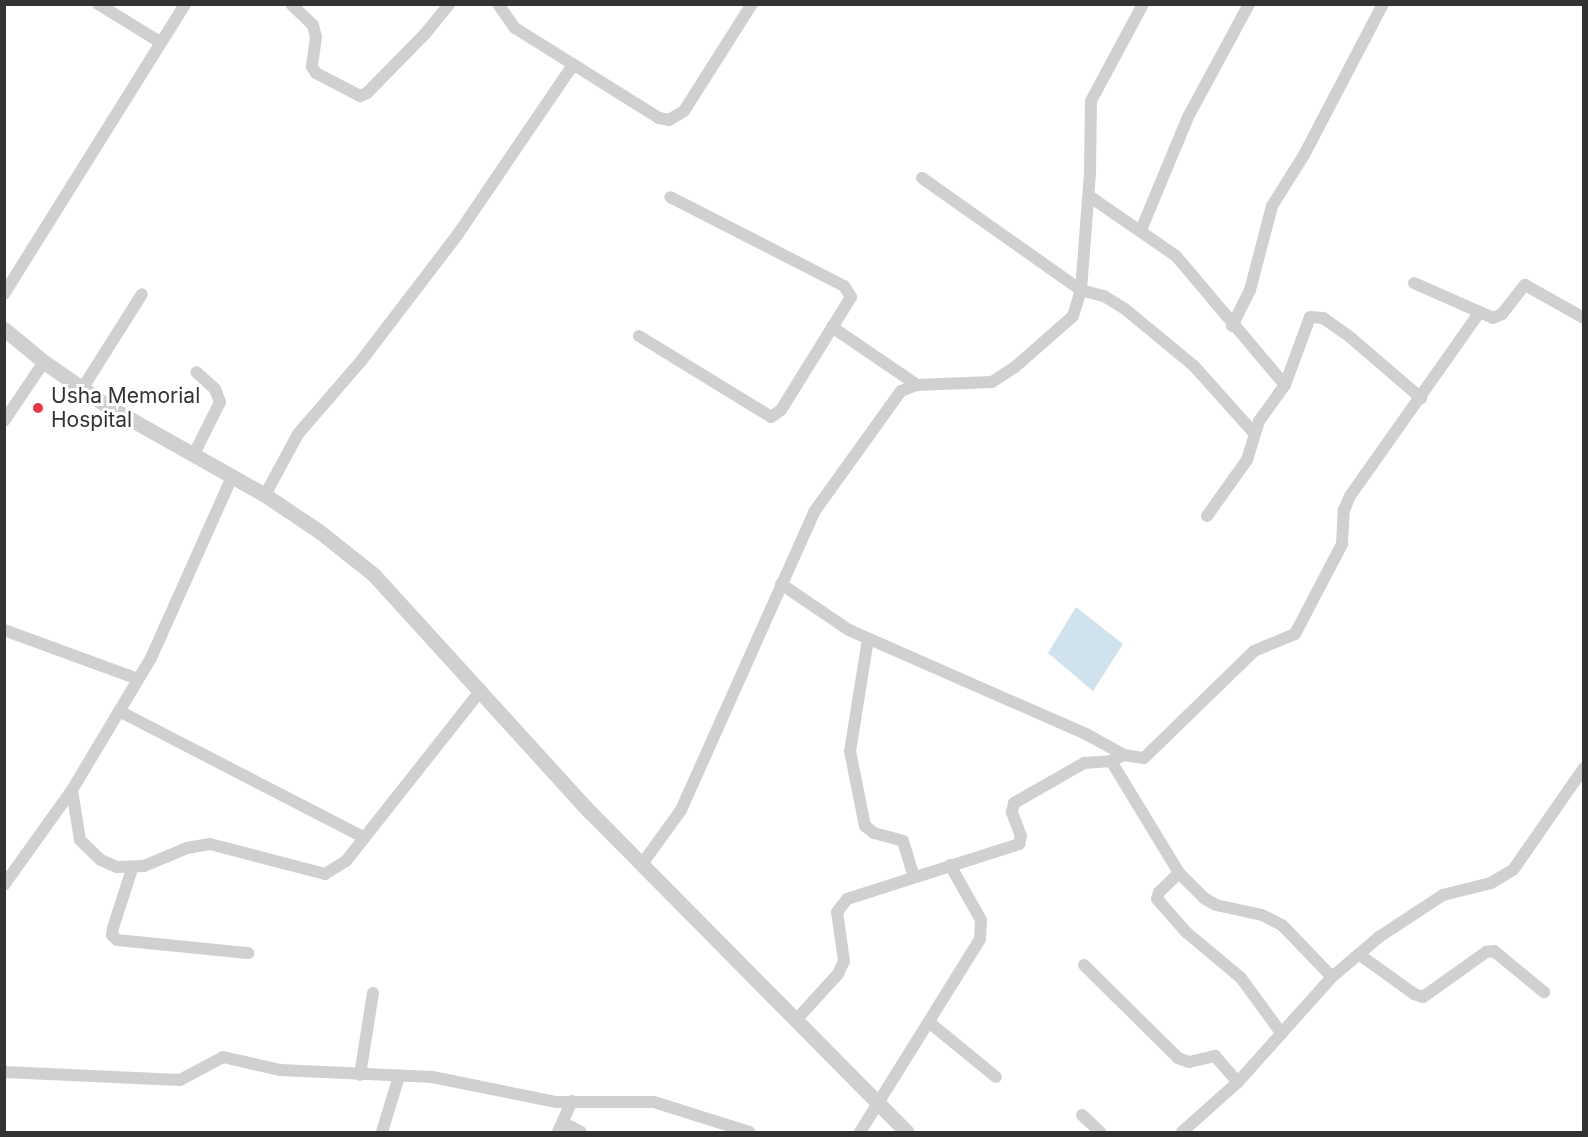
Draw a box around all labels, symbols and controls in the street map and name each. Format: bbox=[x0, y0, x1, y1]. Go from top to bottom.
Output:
place label: Usha Memorial Hospital bbox=[51, 383, 200, 433]
marker: Usha Memorial Hospital bbox=[29, 399, 47, 417]

